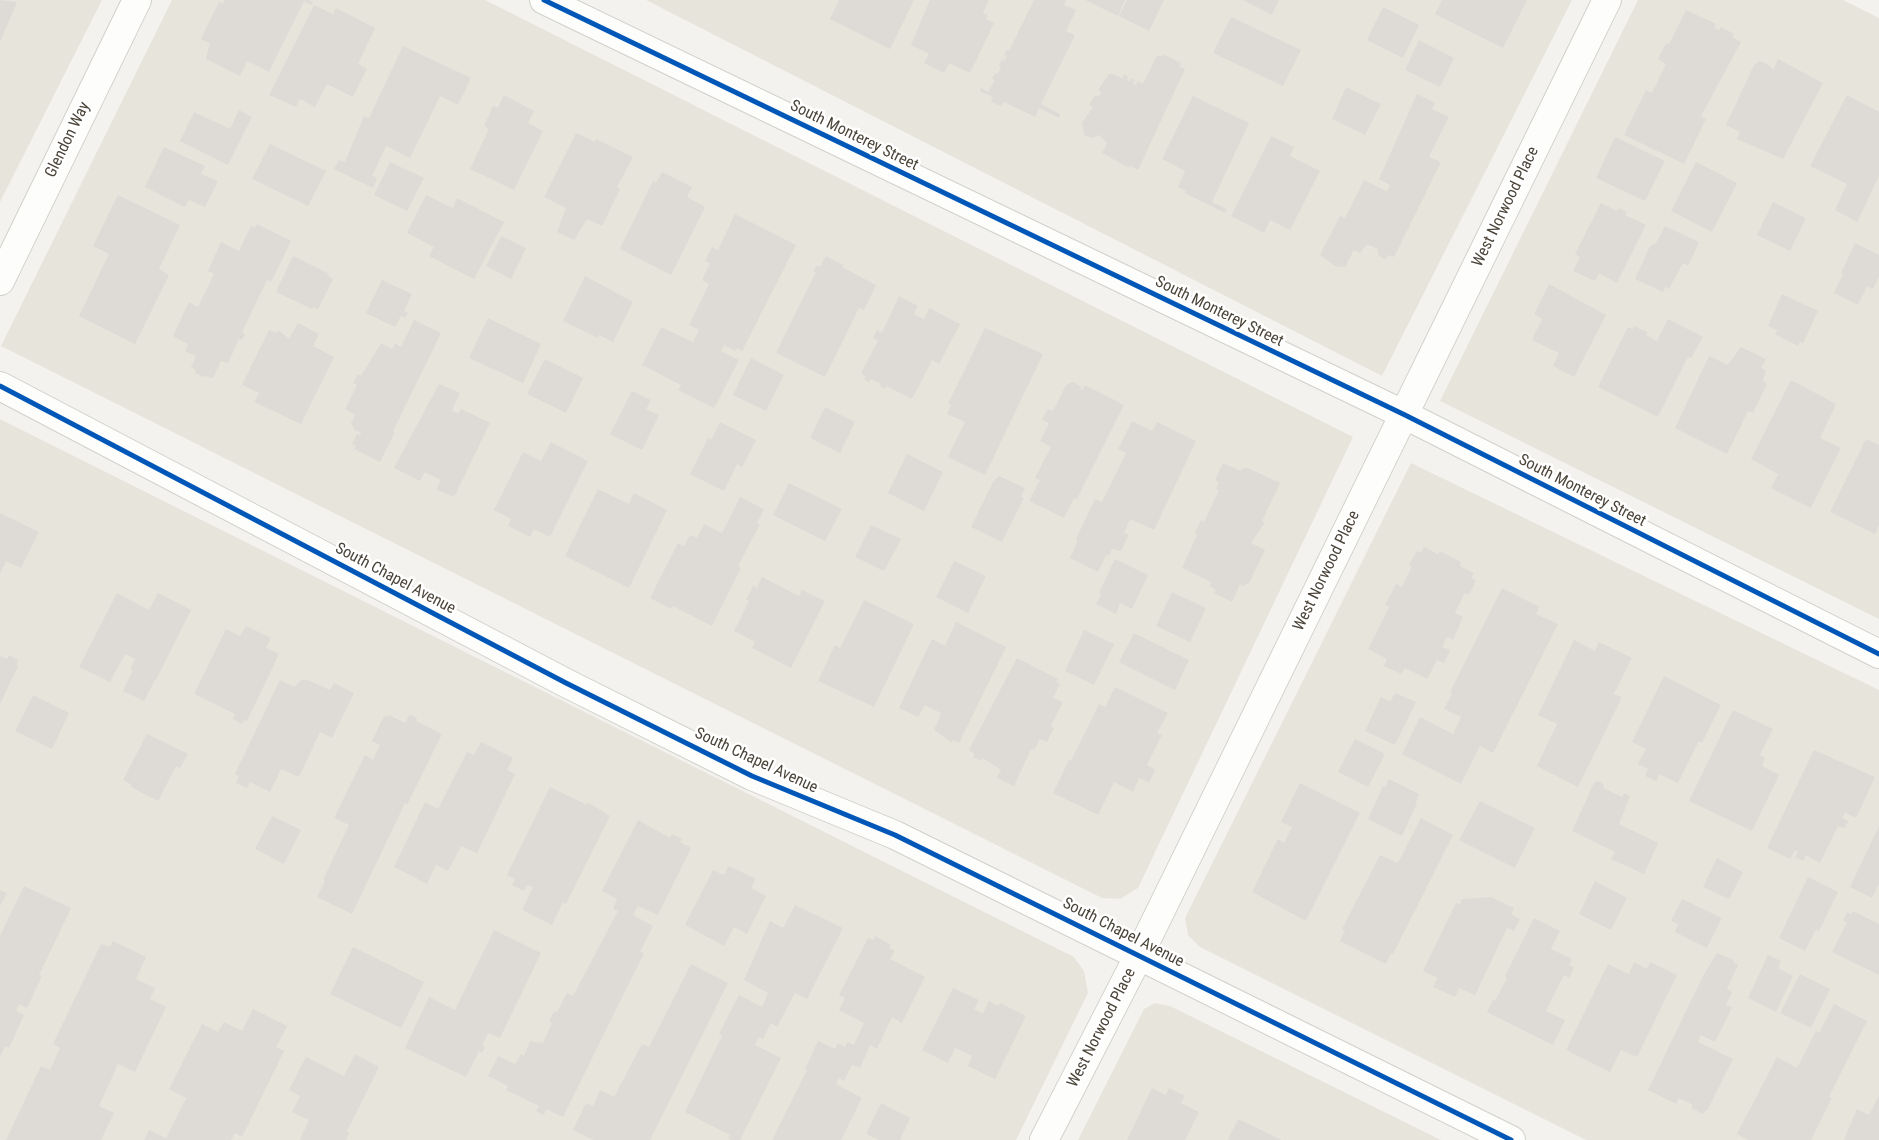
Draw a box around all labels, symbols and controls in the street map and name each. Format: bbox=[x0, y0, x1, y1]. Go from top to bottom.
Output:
street label: South Monterey Street bbox=[787, 97, 921, 175]
street label: Glendon Way bbox=[41, 99, 95, 181]
street label: West Norwood Place bbox=[1469, 144, 1543, 270]
street label: South Monterey Street bbox=[1152, 273, 1286, 351]
street label: South Monterey Street bbox=[1515, 451, 1649, 531]
street label: West Norwood Place bbox=[1290, 508, 1364, 634]
street label: South Chapel Avenue bbox=[332, 539, 458, 619]
street label: South Chapel Avenue bbox=[691, 724, 821, 798]
street label: South Chapel Avenue bbox=[1059, 894, 1187, 972]
street label: West Norwood Place bbox=[1064, 965, 1140, 1091]

